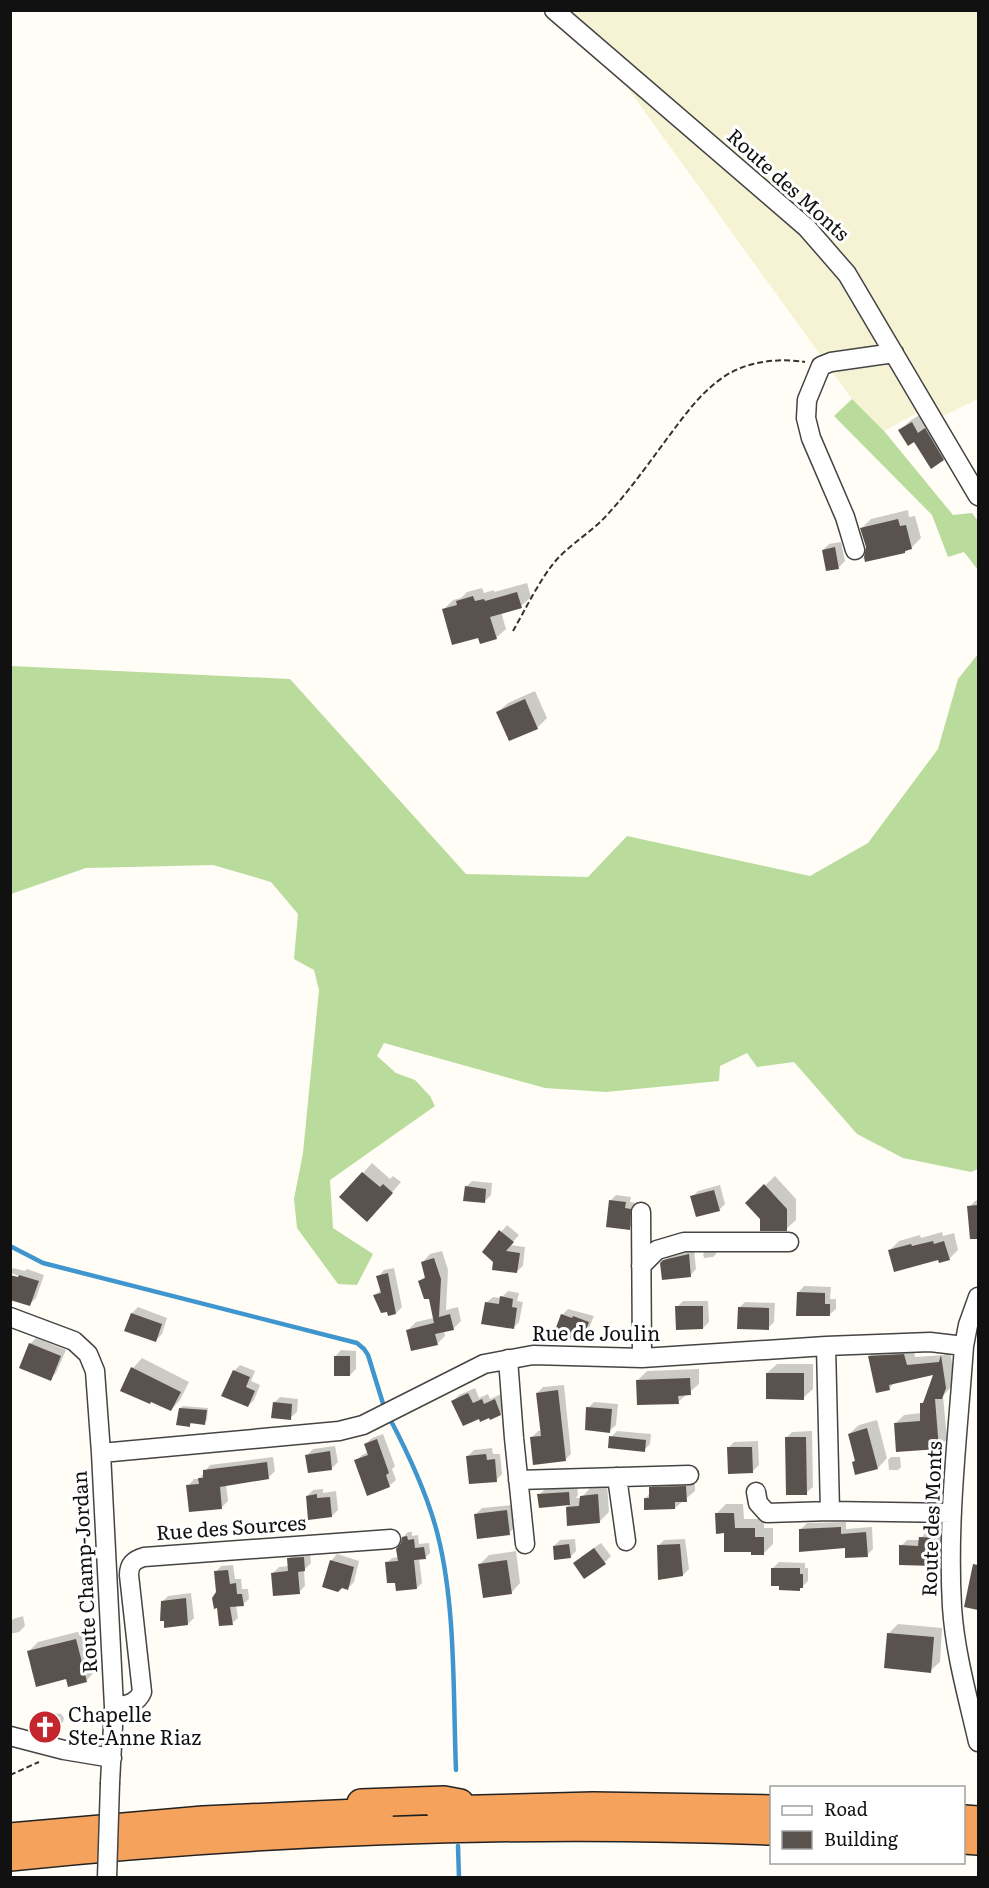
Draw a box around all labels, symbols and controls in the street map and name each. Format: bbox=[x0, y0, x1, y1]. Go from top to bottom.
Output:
street label: Route des Monts bbox=[721, 120, 857, 247]
street label: Rue de Joulin bbox=[532, 1317, 660, 1347]
street label: Route des Monts bbox=[912, 1441, 948, 1597]
street label: Route Champ-Jordan bbox=[63, 1470, 103, 1674]
street label: Rue des Sources bbox=[155, 1506, 307, 1546]
place label: Chapelle Ste-Anne Riaz bbox=[68, 1698, 201, 1751]
church icon: Chapelle Ste-Anne Riaz bbox=[27, 1709, 63, 1745]
legend bbox=[770, 1786, 965, 1864]
text: Road bbox=[824, 1795, 868, 1822]
text: Building bbox=[824, 1825, 899, 1852]

